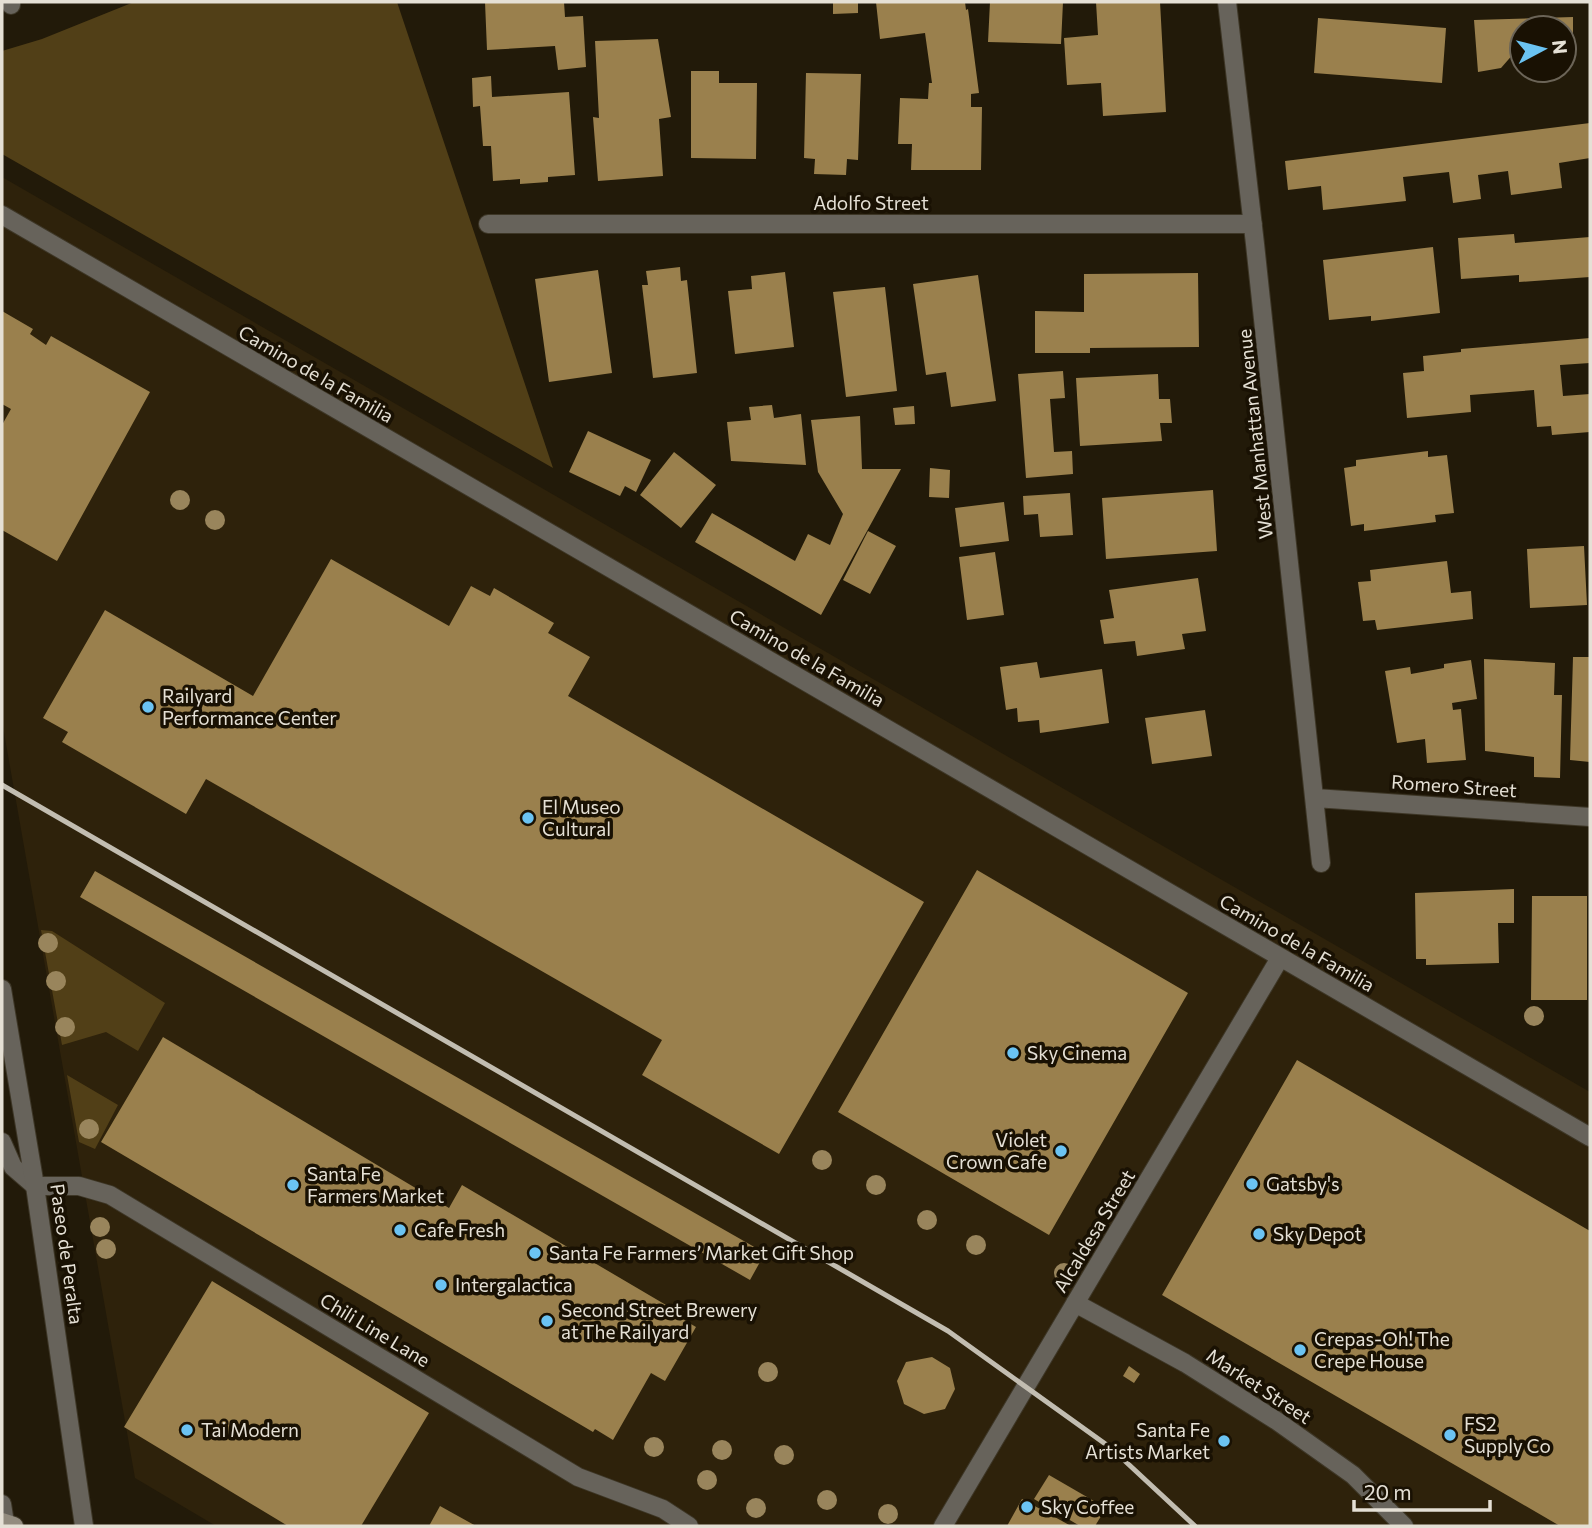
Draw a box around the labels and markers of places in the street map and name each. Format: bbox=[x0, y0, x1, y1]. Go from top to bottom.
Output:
place label: Railyard Performance Center bbox=[162, 684, 337, 729]
marker: Railyard Performance Center bbox=[140, 699, 156, 715]
place label: El Museo Cultural bbox=[542, 795, 621, 840]
marker: El Museo Cultural bbox=[520, 810, 536, 826]
place label: Sky Cinema bbox=[1027, 1041, 1127, 1064]
marker: Sky Cinema bbox=[1005, 1045, 1021, 1061]
place label: Violet Crown Cafe bbox=[946, 1128, 1047, 1173]
marker: Violet Crown Cafe bbox=[1053, 1143, 1069, 1159]
place label: Santa Fe Farmers Market bbox=[307, 1162, 444, 1207]
place label: Gatsby's bbox=[1266, 1172, 1340, 1195]
marker: Gatsby's bbox=[1244, 1176, 1260, 1192]
marker: Santa Fe Farmers Market bbox=[285, 1177, 301, 1193]
place label: Cafe Fresh bbox=[414, 1218, 505, 1241]
marker: Cafe Fresh bbox=[392, 1222, 408, 1238]
place label: Sky Depot bbox=[1273, 1222, 1362, 1245]
marker: Sky Depot bbox=[1251, 1226, 1267, 1242]
place label: Santa Fe Farmers’ Market Gift Shop bbox=[549, 1241, 854, 1264]
marker: Santa Fe Farmers’ Market Gift Shop bbox=[527, 1245, 543, 1261]
place label: Intergalactica bbox=[455, 1273, 573, 1296]
marker: Intergalactica bbox=[433, 1277, 449, 1293]
place label: Second Street Brewery at The Railyard bbox=[561, 1298, 758, 1343]
marker: Second Street Brewery at The Railyard bbox=[539, 1313, 555, 1329]
place label: Crepas-Oh! The Crepe House bbox=[1314, 1327, 1450, 1372]
marker: Crepas-Oh! The Crepe House bbox=[1292, 1342, 1308, 1358]
place label: FS2 Supply Co bbox=[1464, 1412, 1551, 1457]
place label: Tai Modern bbox=[201, 1418, 299, 1441]
place label: Santa Fe Artists Market bbox=[1085, 1418, 1210, 1463]
marker: Tai Modern bbox=[179, 1422, 195, 1438]
marker: FS2 Supply Co bbox=[1442, 1427, 1458, 1443]
marker: Santa Fe Artists Market bbox=[1216, 1433, 1232, 1449]
place label: Sky Coffee bbox=[1041, 1495, 1134, 1518]
marker: Sky Coffee bbox=[1019, 1499, 1035, 1515]

